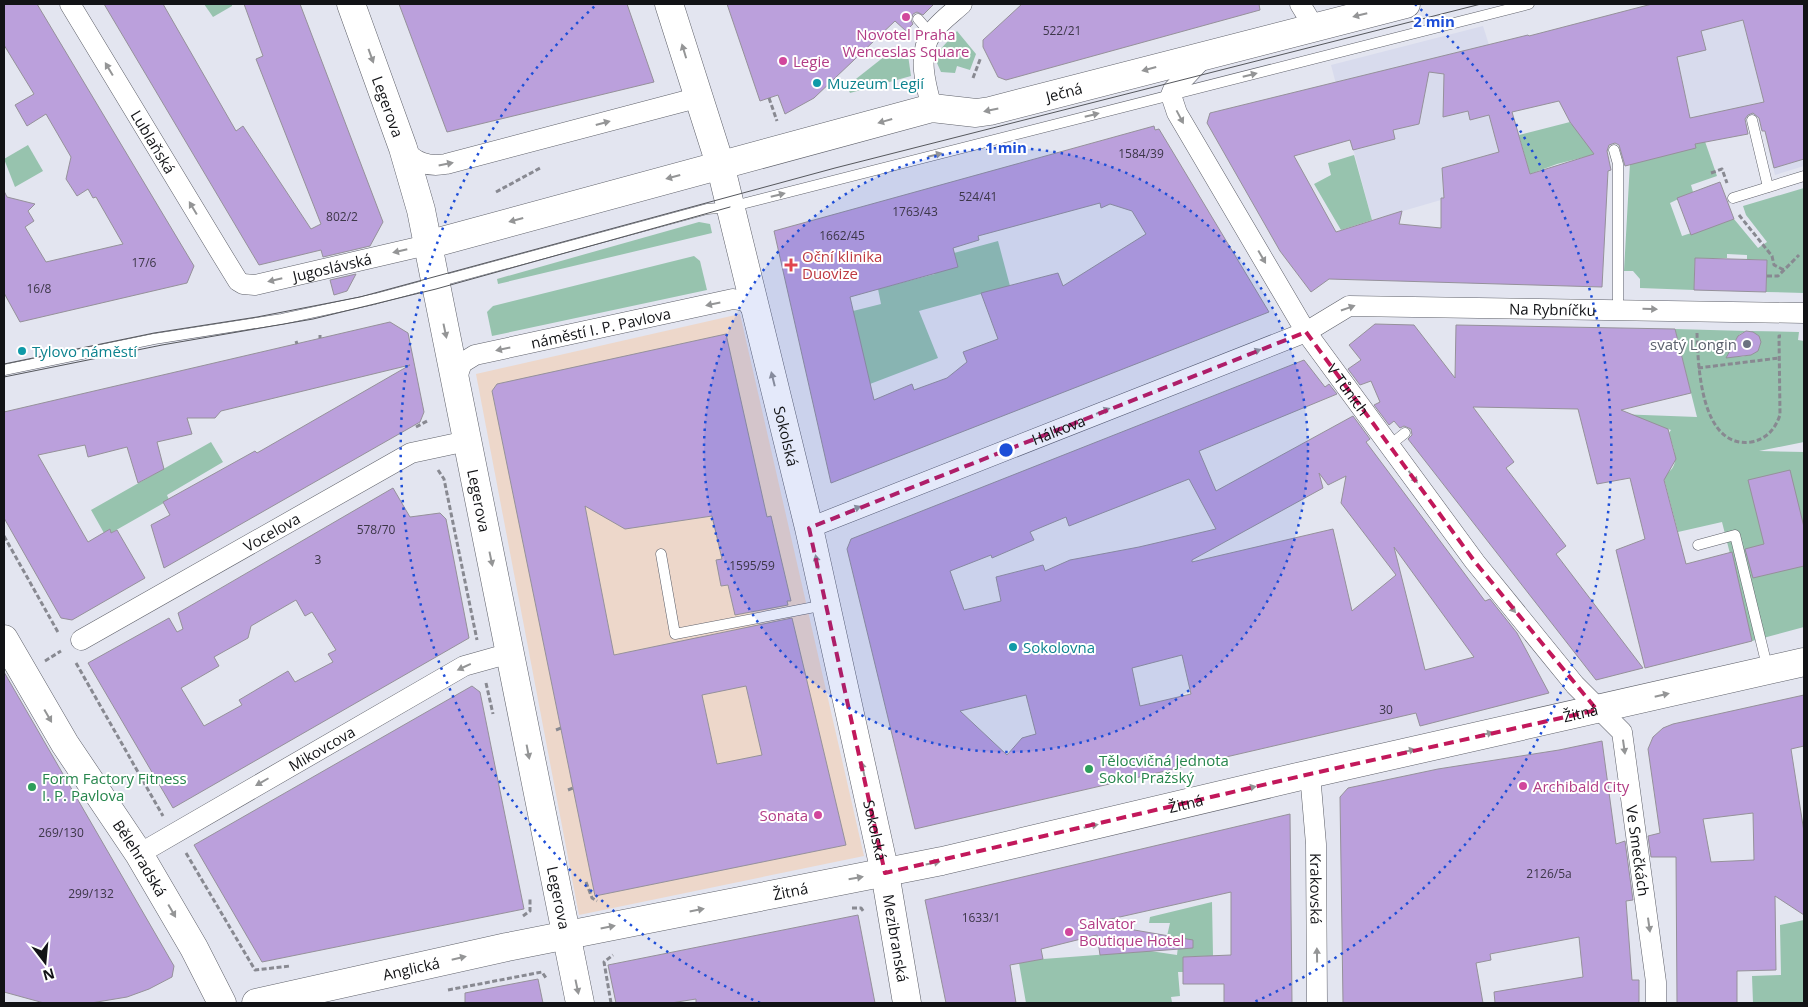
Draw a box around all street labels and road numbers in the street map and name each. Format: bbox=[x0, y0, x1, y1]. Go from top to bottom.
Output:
street label: Legerova bbox=[368, 73, 408, 140]
street label: Ječná bbox=[1041, 78, 1084, 107]
street label: Lublaňská bbox=[126, 106, 180, 177]
street label: Jugoslávská bbox=[289, 248, 374, 286]
street label: Na Rybníčku bbox=[1509, 298, 1596, 320]
street label: náměstí I. P. Pavlova bbox=[529, 303, 673, 353]
street label: V Tůních bbox=[1322, 359, 1374, 419]
street label: Sokolská bbox=[770, 404, 804, 468]
street label: Hálkova bbox=[1029, 410, 1088, 449]
street label: Legerova bbox=[463, 467, 495, 534]
street label: Vocelova bbox=[240, 508, 304, 556]
street label: Žitná bbox=[1561, 699, 1600, 726]
street label: Mikovcova bbox=[285, 721, 359, 775]
street label: Žitná bbox=[1166, 790, 1205, 817]
street label: Sokolská bbox=[859, 798, 892, 862]
street label: Ve Smečkách bbox=[1622, 804, 1654, 897]
street label: Bělehradská bbox=[109, 816, 172, 900]
street label: Krakovská bbox=[1306, 853, 1327, 925]
street label: Legerova bbox=[543, 864, 575, 931]
street label: Žitná bbox=[771, 878, 810, 904]
street label: Mezibranská bbox=[879, 893, 913, 984]
street label: Anglická bbox=[381, 952, 442, 984]

